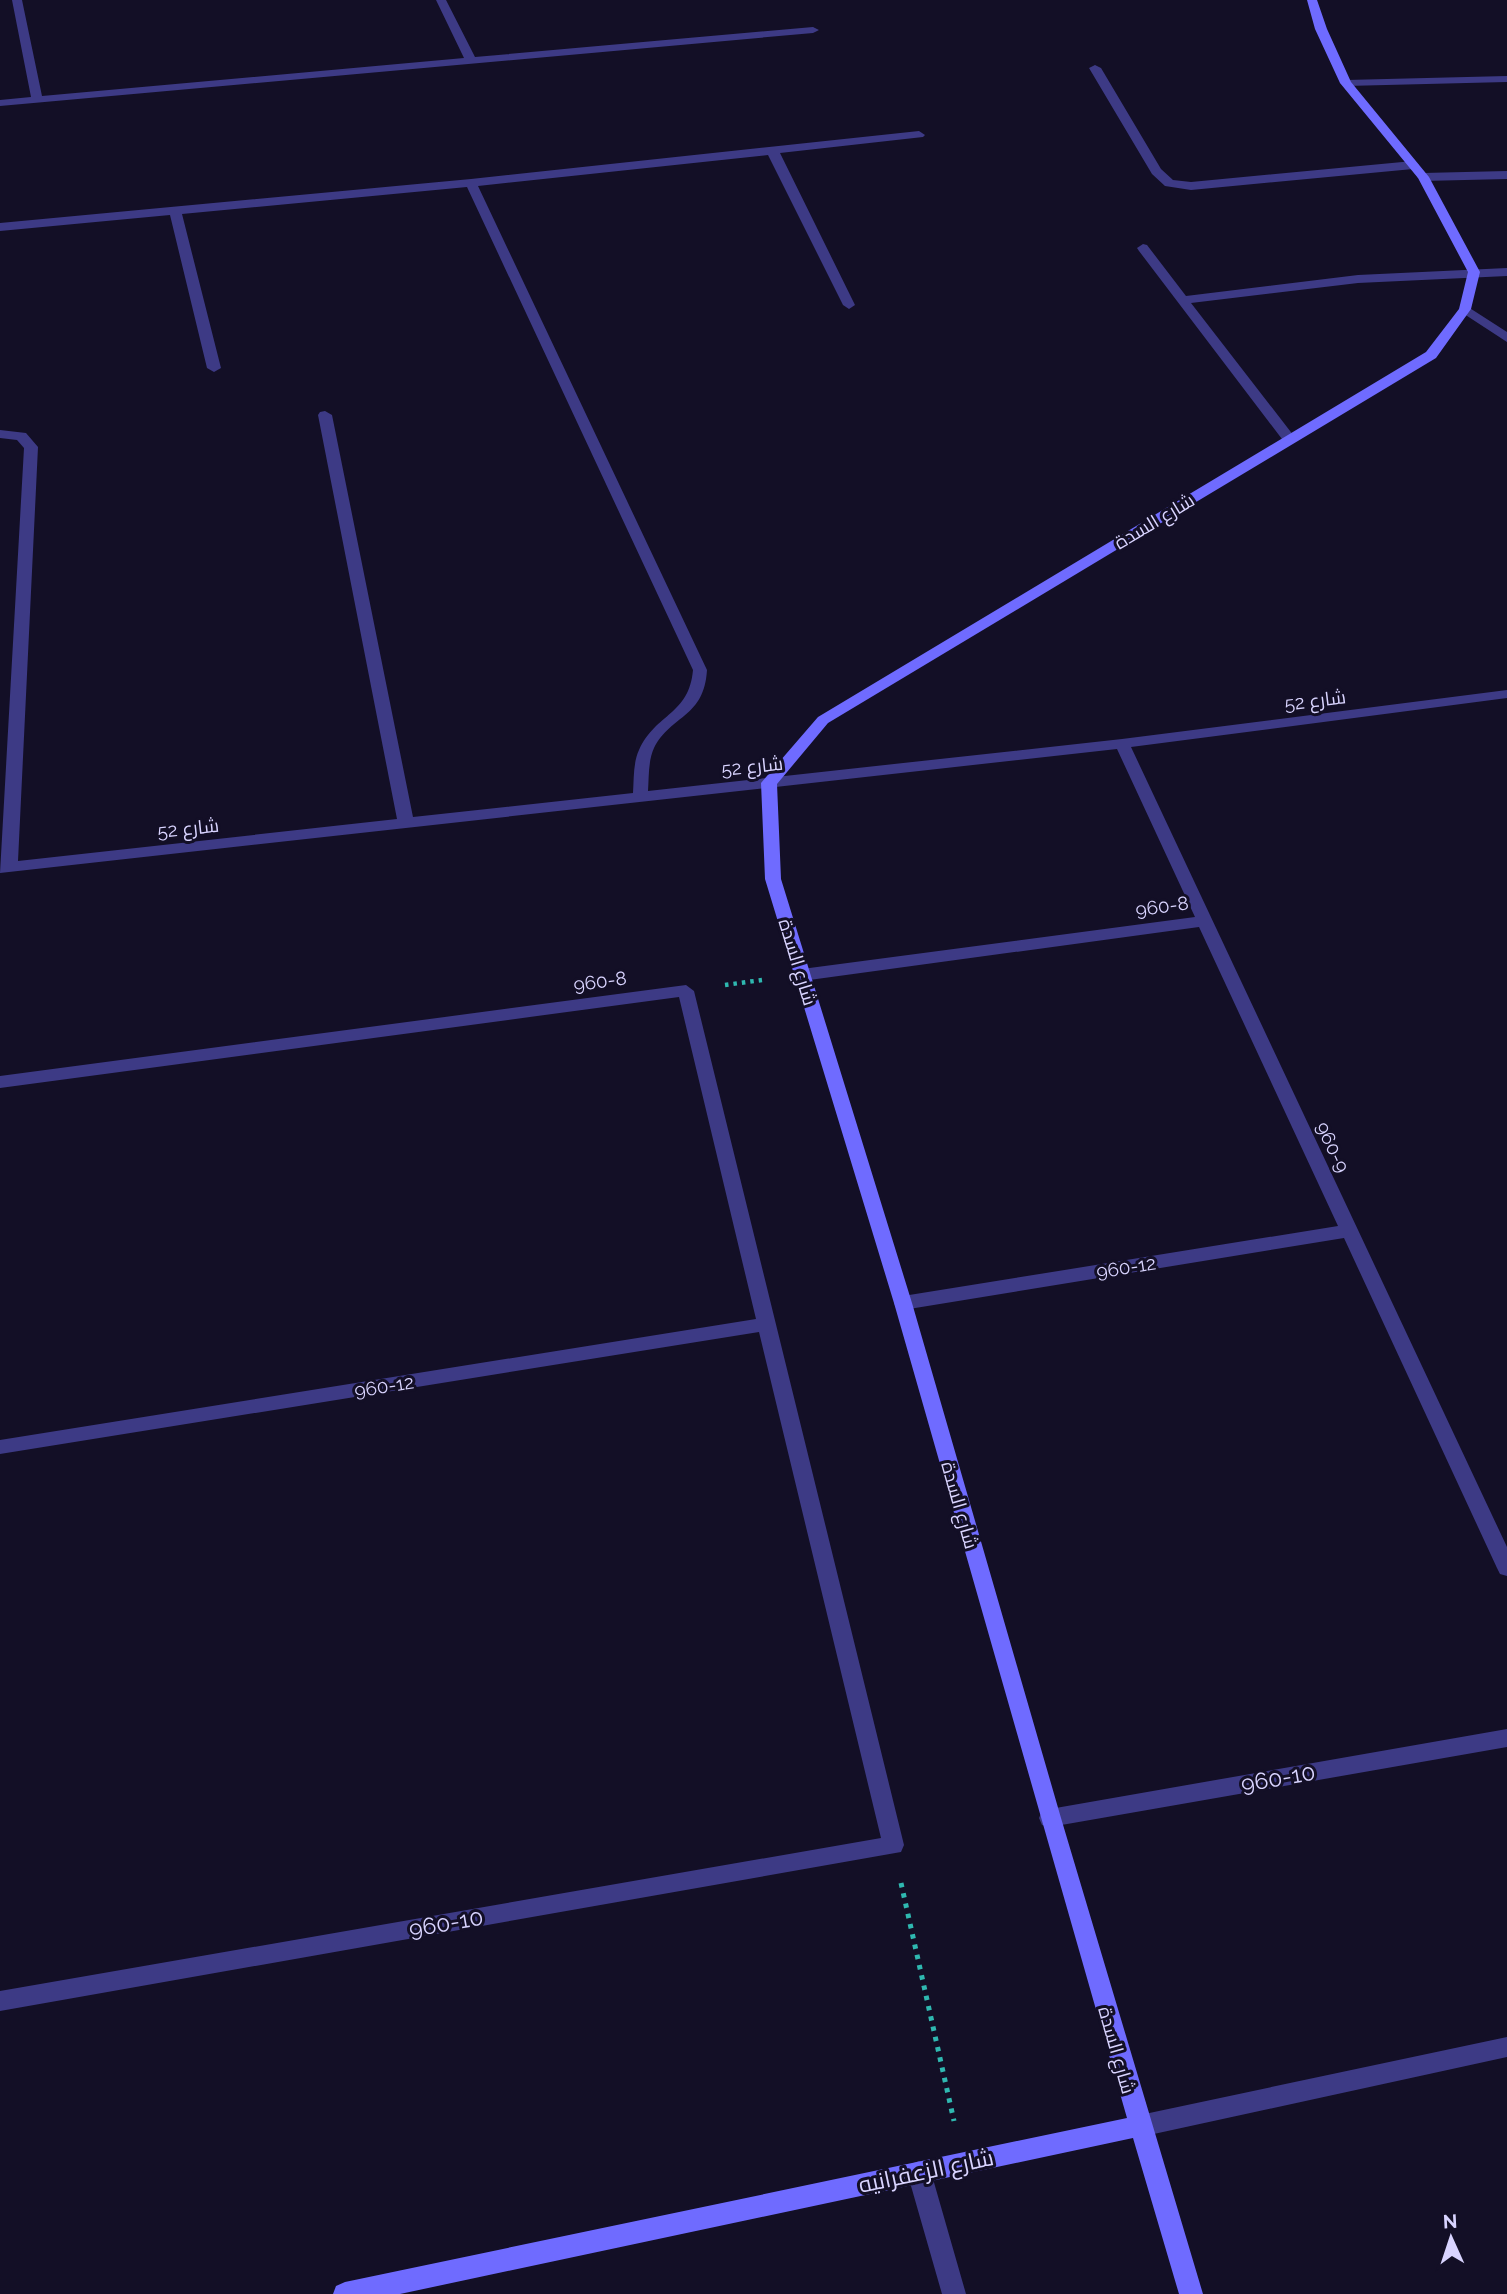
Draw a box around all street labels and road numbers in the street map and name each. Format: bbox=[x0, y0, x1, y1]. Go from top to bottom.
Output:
street label: شارع السدة bbox=[1110, 488, 1200, 556]
street label: شارع 52 bbox=[1283, 685, 1347, 718]
street label: شارع 52 bbox=[720, 752, 784, 783]
street label: شارع 52 bbox=[156, 814, 220, 845]
street label: 960-8 bbox=[1134, 891, 1190, 921]
street label: شارع السدة bbox=[772, 916, 822, 1009]
street label: 960-8 bbox=[572, 966, 628, 996]
street label: 960-9 bbox=[1312, 1118, 1354, 1176]
street label: 960-12 bbox=[1095, 1251, 1157, 1283]
street label: 960-12 bbox=[353, 1370, 415, 1402]
street label: شارع السدة bbox=[934, 1459, 983, 1552]
street label: 960-10 bbox=[1239, 1758, 1317, 1797]
street label: 960-10 bbox=[407, 1903, 485, 1942]
street label: شارع السدة bbox=[1091, 2004, 1140, 2097]
street label: شارع الزعفرانيه bbox=[856, 2143, 997, 2201]

